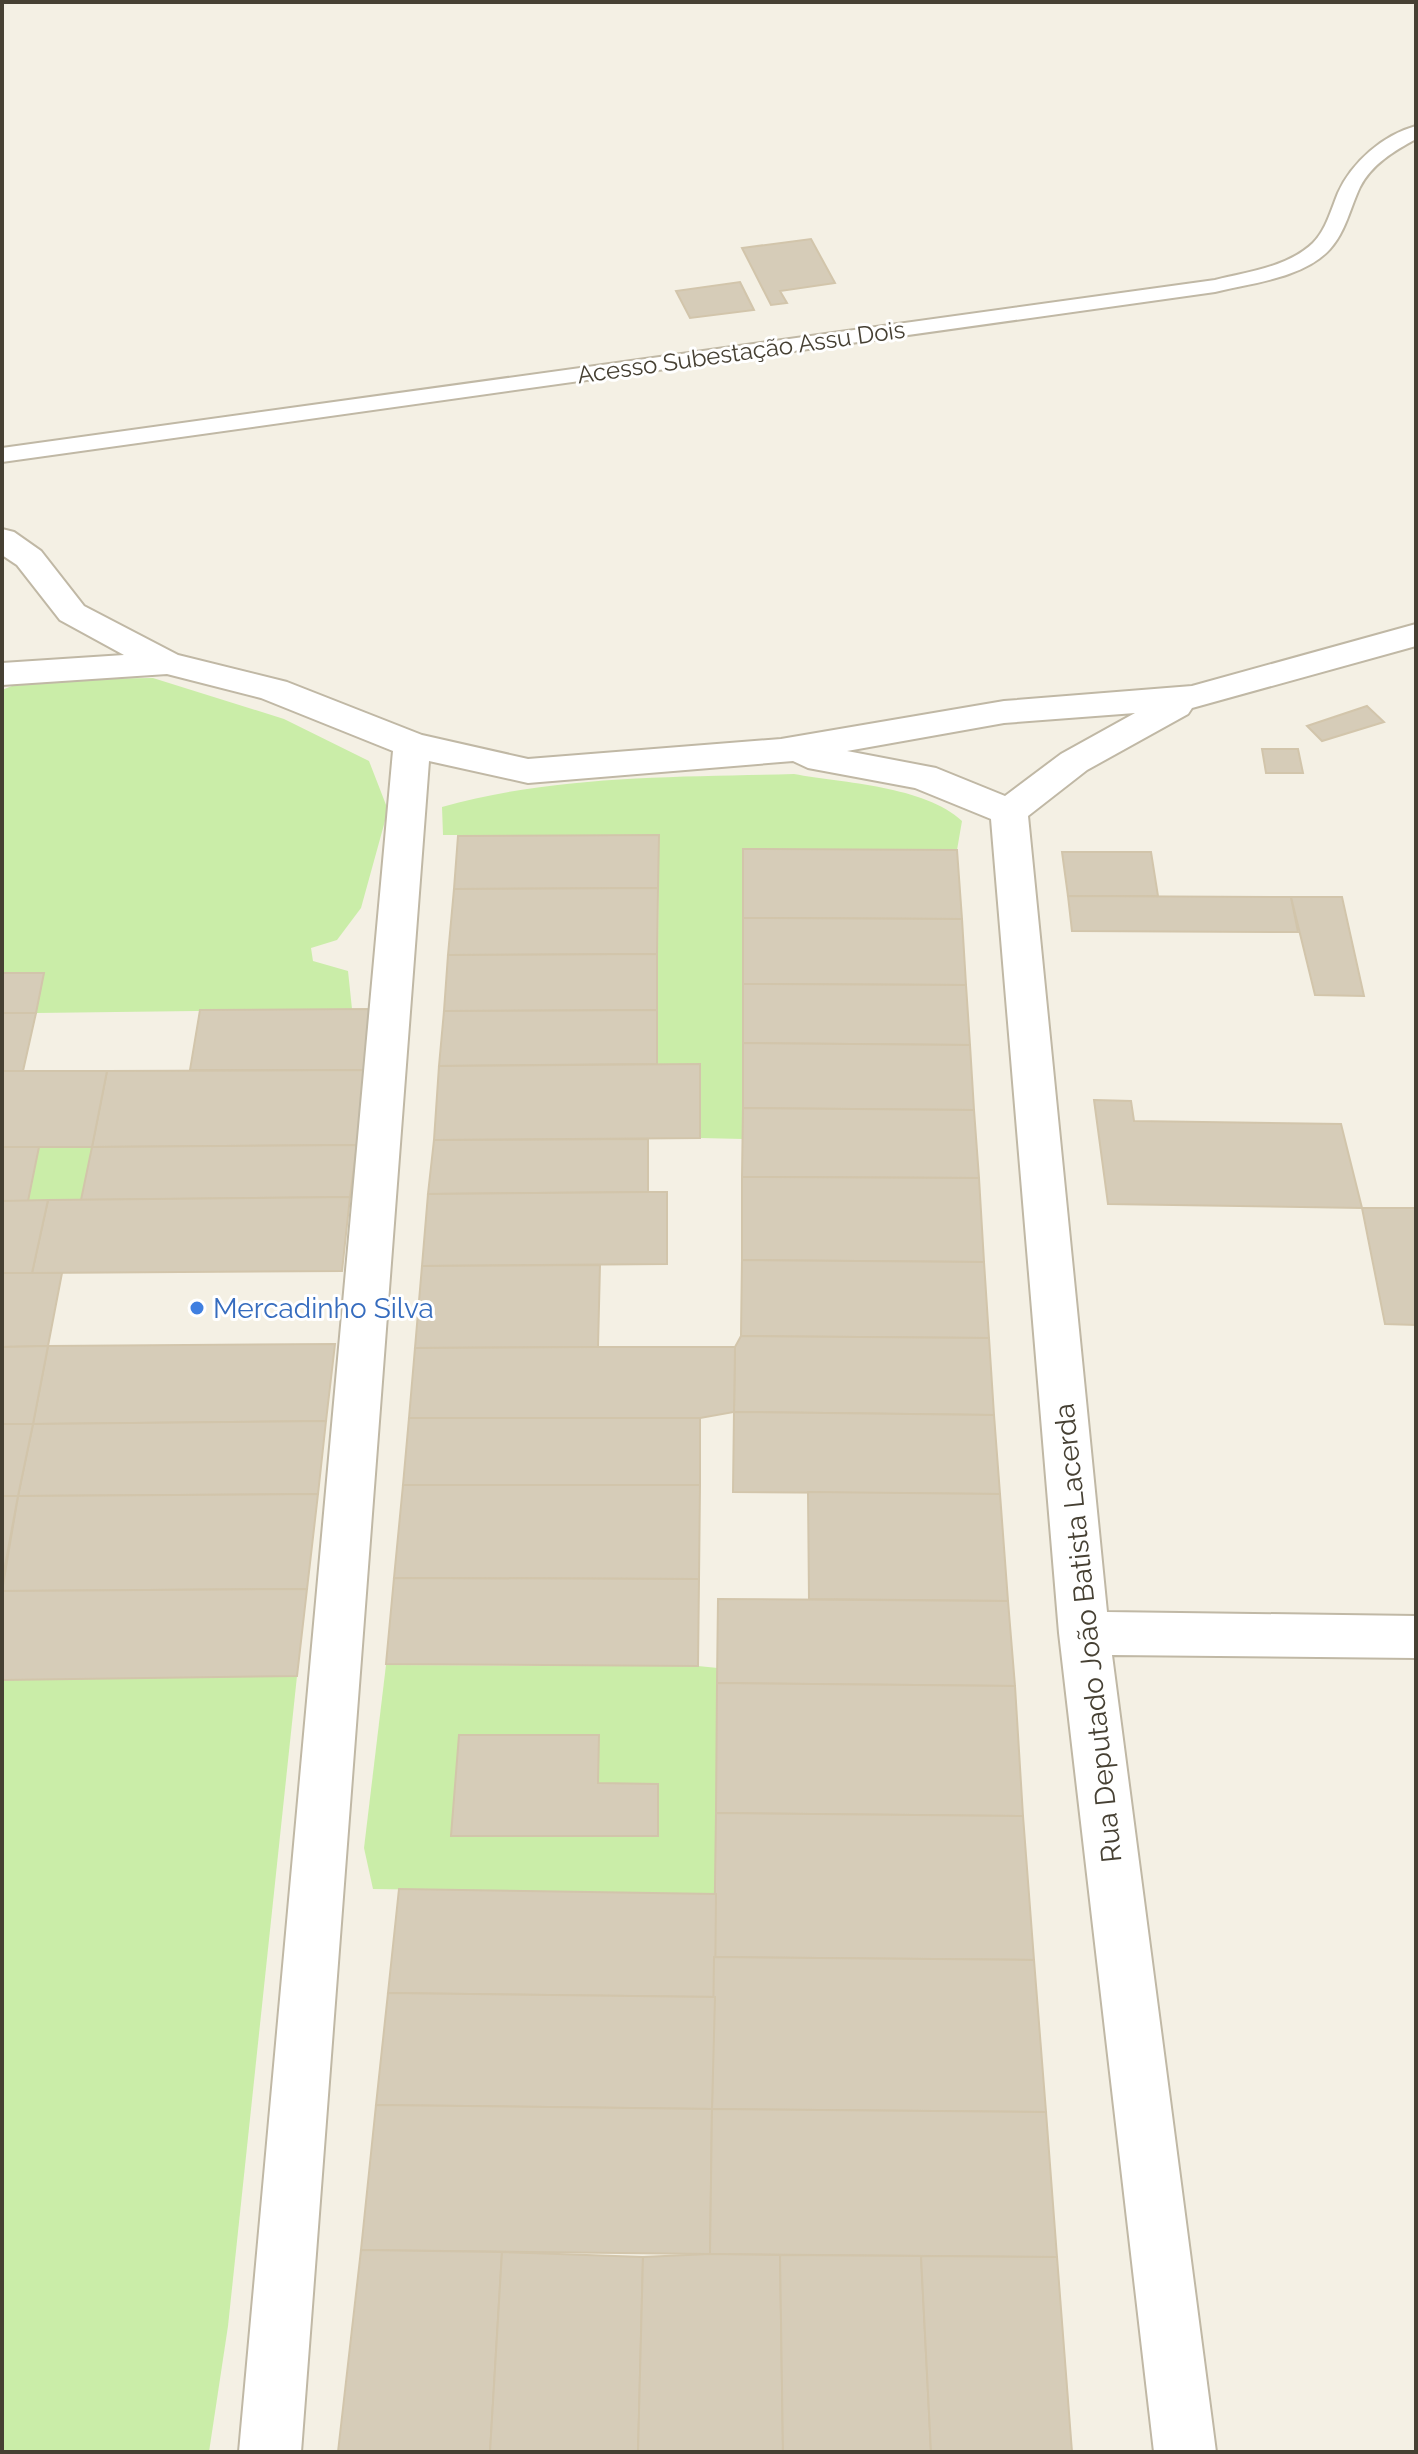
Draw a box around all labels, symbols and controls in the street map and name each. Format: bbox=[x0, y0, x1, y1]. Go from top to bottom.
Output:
street label: Acesso Subestação Assu Dois bbox=[575, 315, 907, 389]
place label: Mercadinho Silva bbox=[213, 1292, 434, 1325]
marker: Mercadinho Silva bbox=[188, 1299, 206, 1317]
street label: Rua Deputado João Batista Lacerda bbox=[1047, 1402, 1129, 1864]

